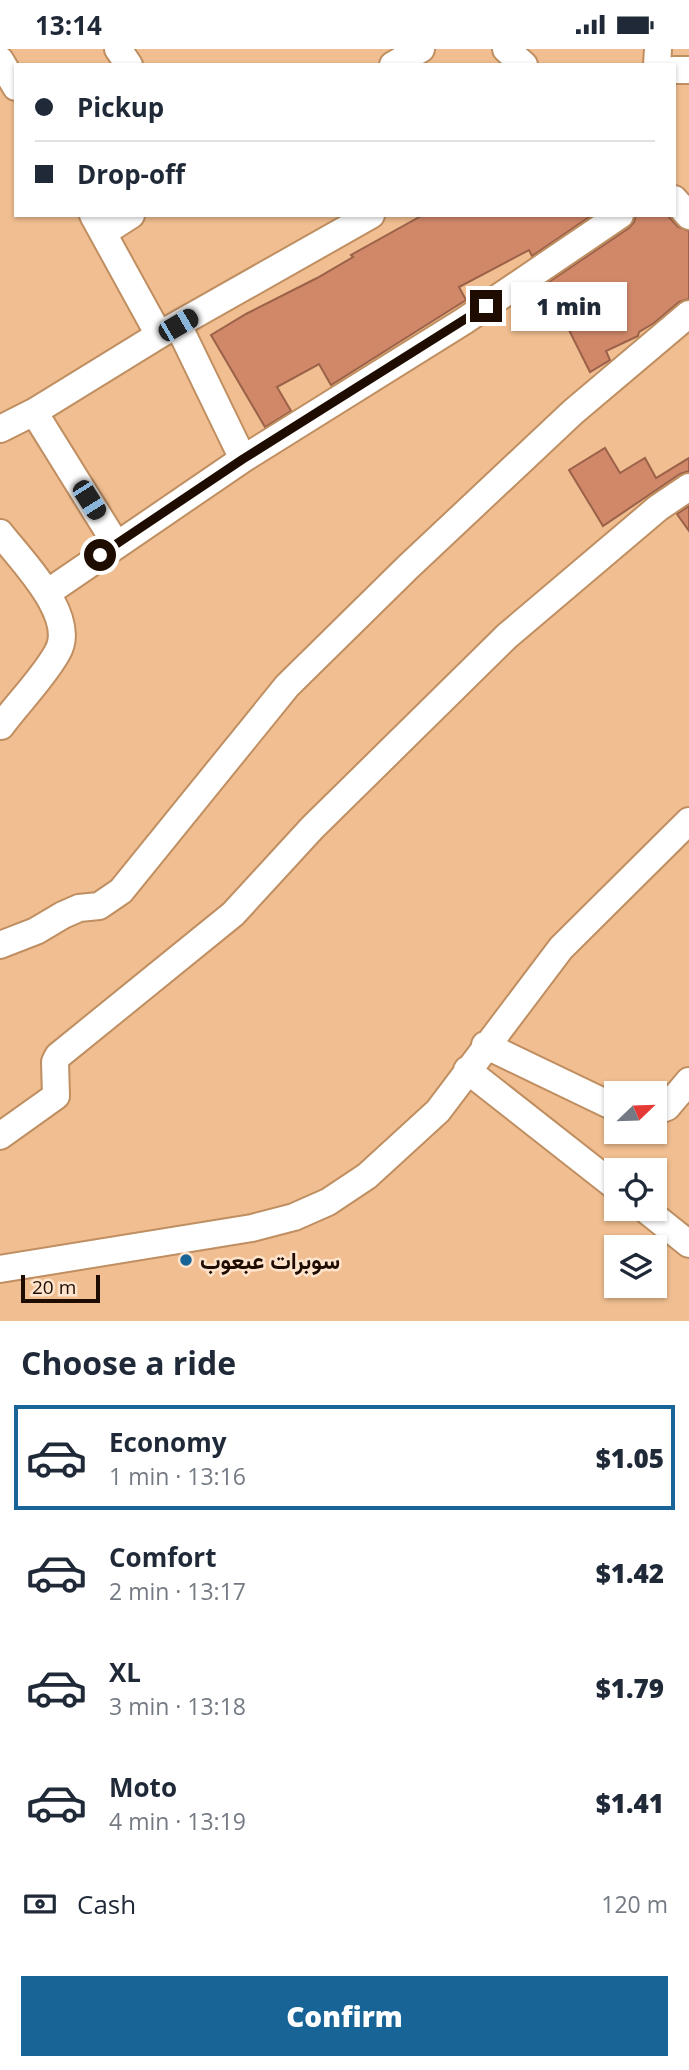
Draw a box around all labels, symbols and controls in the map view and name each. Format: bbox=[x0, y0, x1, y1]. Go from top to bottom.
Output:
text: 13:14 bbox=[35, 7, 102, 43]
text: Pickup bbox=[77, 89, 164, 125]
text: Drop-off bbox=[77, 156, 185, 192]
callout: 1 min bbox=[510, 281, 626, 331]
route end bbox=[470, 290, 502, 322]
text: 1 min bbox=[536, 290, 602, 322]
car bbox=[155, 305, 202, 345]
car bbox=[69, 477, 110, 523]
route start bbox=[84, 539, 116, 571]
north arrow bbox=[604, 1081, 667, 1145]
map controls bbox=[604, 1081, 667, 1298]
button: locate bbox=[604, 1158, 667, 1221]
button: layers bbox=[604, 1235, 667, 1298]
place label: سوبرات عبعوب bbox=[200, 1244, 340, 1276]
marker: سوبرات عبعوب bbox=[178, 1252, 194, 1268]
scale bar bbox=[21, 1272, 100, 1304]
text: 20 m bbox=[32, 1274, 76, 1300]
text: Choose a ride bbox=[21, 1341, 236, 1384]
text: Economy bbox=[109, 1424, 227, 1460]
icon: car bbox=[25, 1426, 88, 1489]
text: $1.05 bbox=[596, 1440, 664, 1476]
text: 1 min · 13:16 bbox=[109, 1460, 246, 1492]
text: Comfort bbox=[109, 1539, 216, 1575]
icon: car bbox=[25, 1541, 88, 1604]
text: $1.42 bbox=[596, 1555, 664, 1591]
text: 2 min · 13:17 bbox=[109, 1575, 246, 1607]
text: XL bbox=[109, 1654, 141, 1690]
icon: car bbox=[25, 1656, 88, 1719]
text: $1.79 bbox=[596, 1670, 664, 1706]
text: 3 min · 13:18 bbox=[109, 1690, 246, 1722]
text: Moto bbox=[109, 1769, 177, 1805]
icon: car bbox=[25, 1771, 88, 1834]
text: $1.41 bbox=[596, 1785, 664, 1821]
text: 4 min · 13:19 bbox=[109, 1805, 246, 1837]
icon: cash bbox=[21, 1885, 59, 1923]
text: Cash bbox=[77, 1886, 136, 1922]
text: 120 m bbox=[601, 1888, 668, 1920]
button: Confirm bbox=[21, 1976, 668, 2056]

